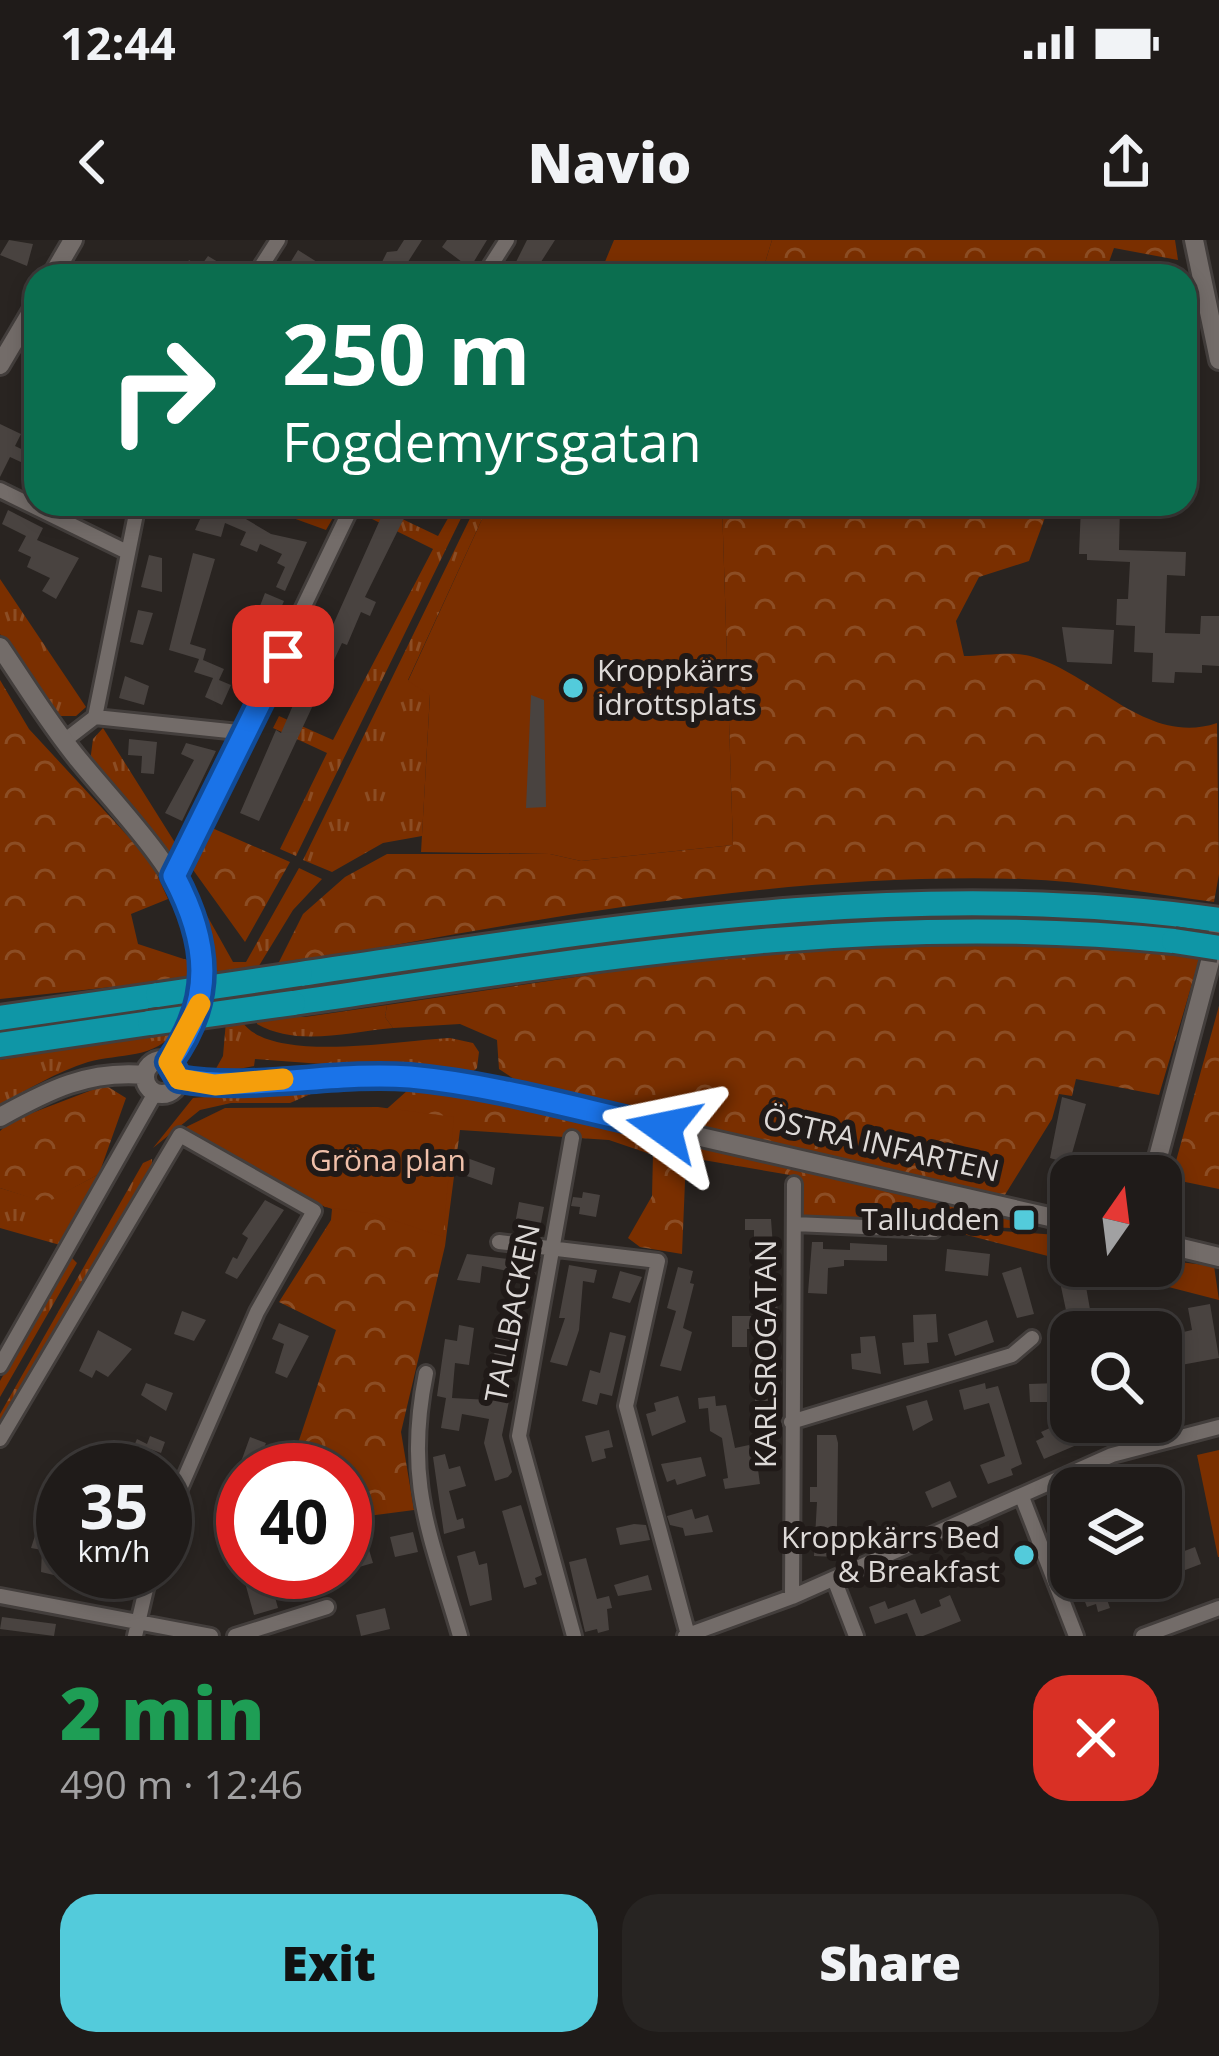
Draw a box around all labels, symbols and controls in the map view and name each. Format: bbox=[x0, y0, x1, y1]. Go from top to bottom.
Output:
text: 12:44 bbox=[60, 12, 176, 73]
text: Navio bbox=[528, 125, 691, 199]
icon: back bbox=[60, 129, 126, 195]
icon: share bbox=[1093, 129, 1159, 195]
text: 250 m bbox=[282, 295, 530, 410]
icon: right bbox=[84, 312, 240, 468]
text: Fogdemyrsgatan bbox=[282, 404, 702, 478]
pin bbox=[232, 605, 334, 707]
icon: arrive bbox=[250, 623, 316, 689]
place label: Kroppkärrs idrottsplats bbox=[597, 649, 757, 724]
marker: Kroppkärrs idrottsplats bbox=[560, 675, 586, 701]
position arrow bbox=[601, 1065, 727, 1191]
street label: ÖSTRA INFARTEN bbox=[759, 1096, 1004, 1191]
park label: Gröna plan bbox=[310, 1139, 466, 1180]
north arrow bbox=[1050, 1155, 1182, 1287]
map controls bbox=[1050, 1155, 1182, 1599]
place label: Talludden bbox=[861, 1198, 1000, 1239]
marker: Talludden bbox=[1011, 1207, 1037, 1233]
street label: TALLBACKEN bbox=[474, 1220, 549, 1406]
street label: KARLSROGATAN bbox=[744, 1240, 785, 1468]
button: search bbox=[1050, 1311, 1182, 1443]
speed limit sign: 40 bbox=[216, 1443, 372, 1599]
text: 35 bbox=[80, 1465, 148, 1547]
button: layers bbox=[1050, 1467, 1182, 1599]
place label: Kroppkärrs Bed & Breakfast bbox=[781, 1516, 1000, 1591]
text: km/h bbox=[78, 1530, 150, 1571]
marker: Kroppkärrs Bed & Breakfast bbox=[1011, 1542, 1037, 1568]
text: 2 min bbox=[60, 1663, 265, 1761]
button: close bbox=[1033, 1675, 1159, 1801]
text: 490 m · 12:46 bbox=[60, 1757, 303, 1810]
button: Exit bbox=[60, 1894, 598, 2032]
button: Share bbox=[622, 1894, 1159, 2032]

